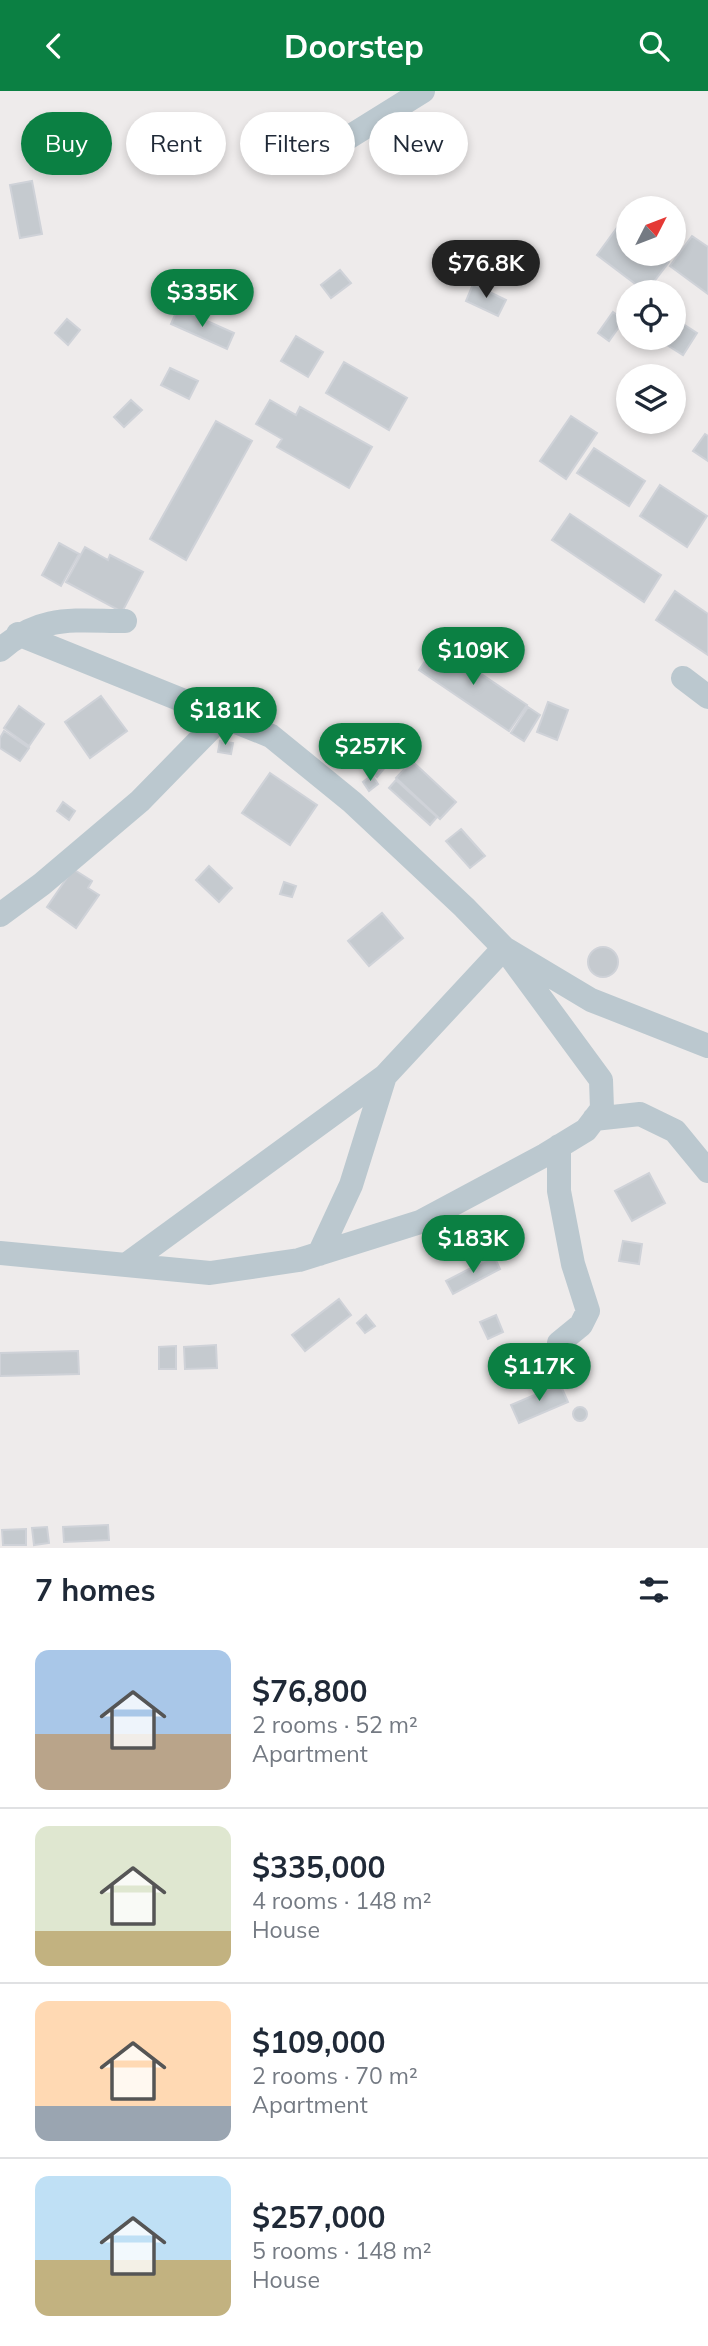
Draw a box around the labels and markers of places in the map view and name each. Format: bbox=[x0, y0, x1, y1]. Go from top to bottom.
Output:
pin: $76.8K bbox=[429, 241, 543, 300]
pin: $335K bbox=[153, 269, 251, 329]
pin: $109K bbox=[424, 627, 522, 687]
pin: $181K bbox=[176, 687, 274, 747]
pin: $257K bbox=[321, 723, 419, 783]
pin: $183K bbox=[424, 1215, 522, 1275]
pin: $117K bbox=[490, 1343, 588, 1403]

